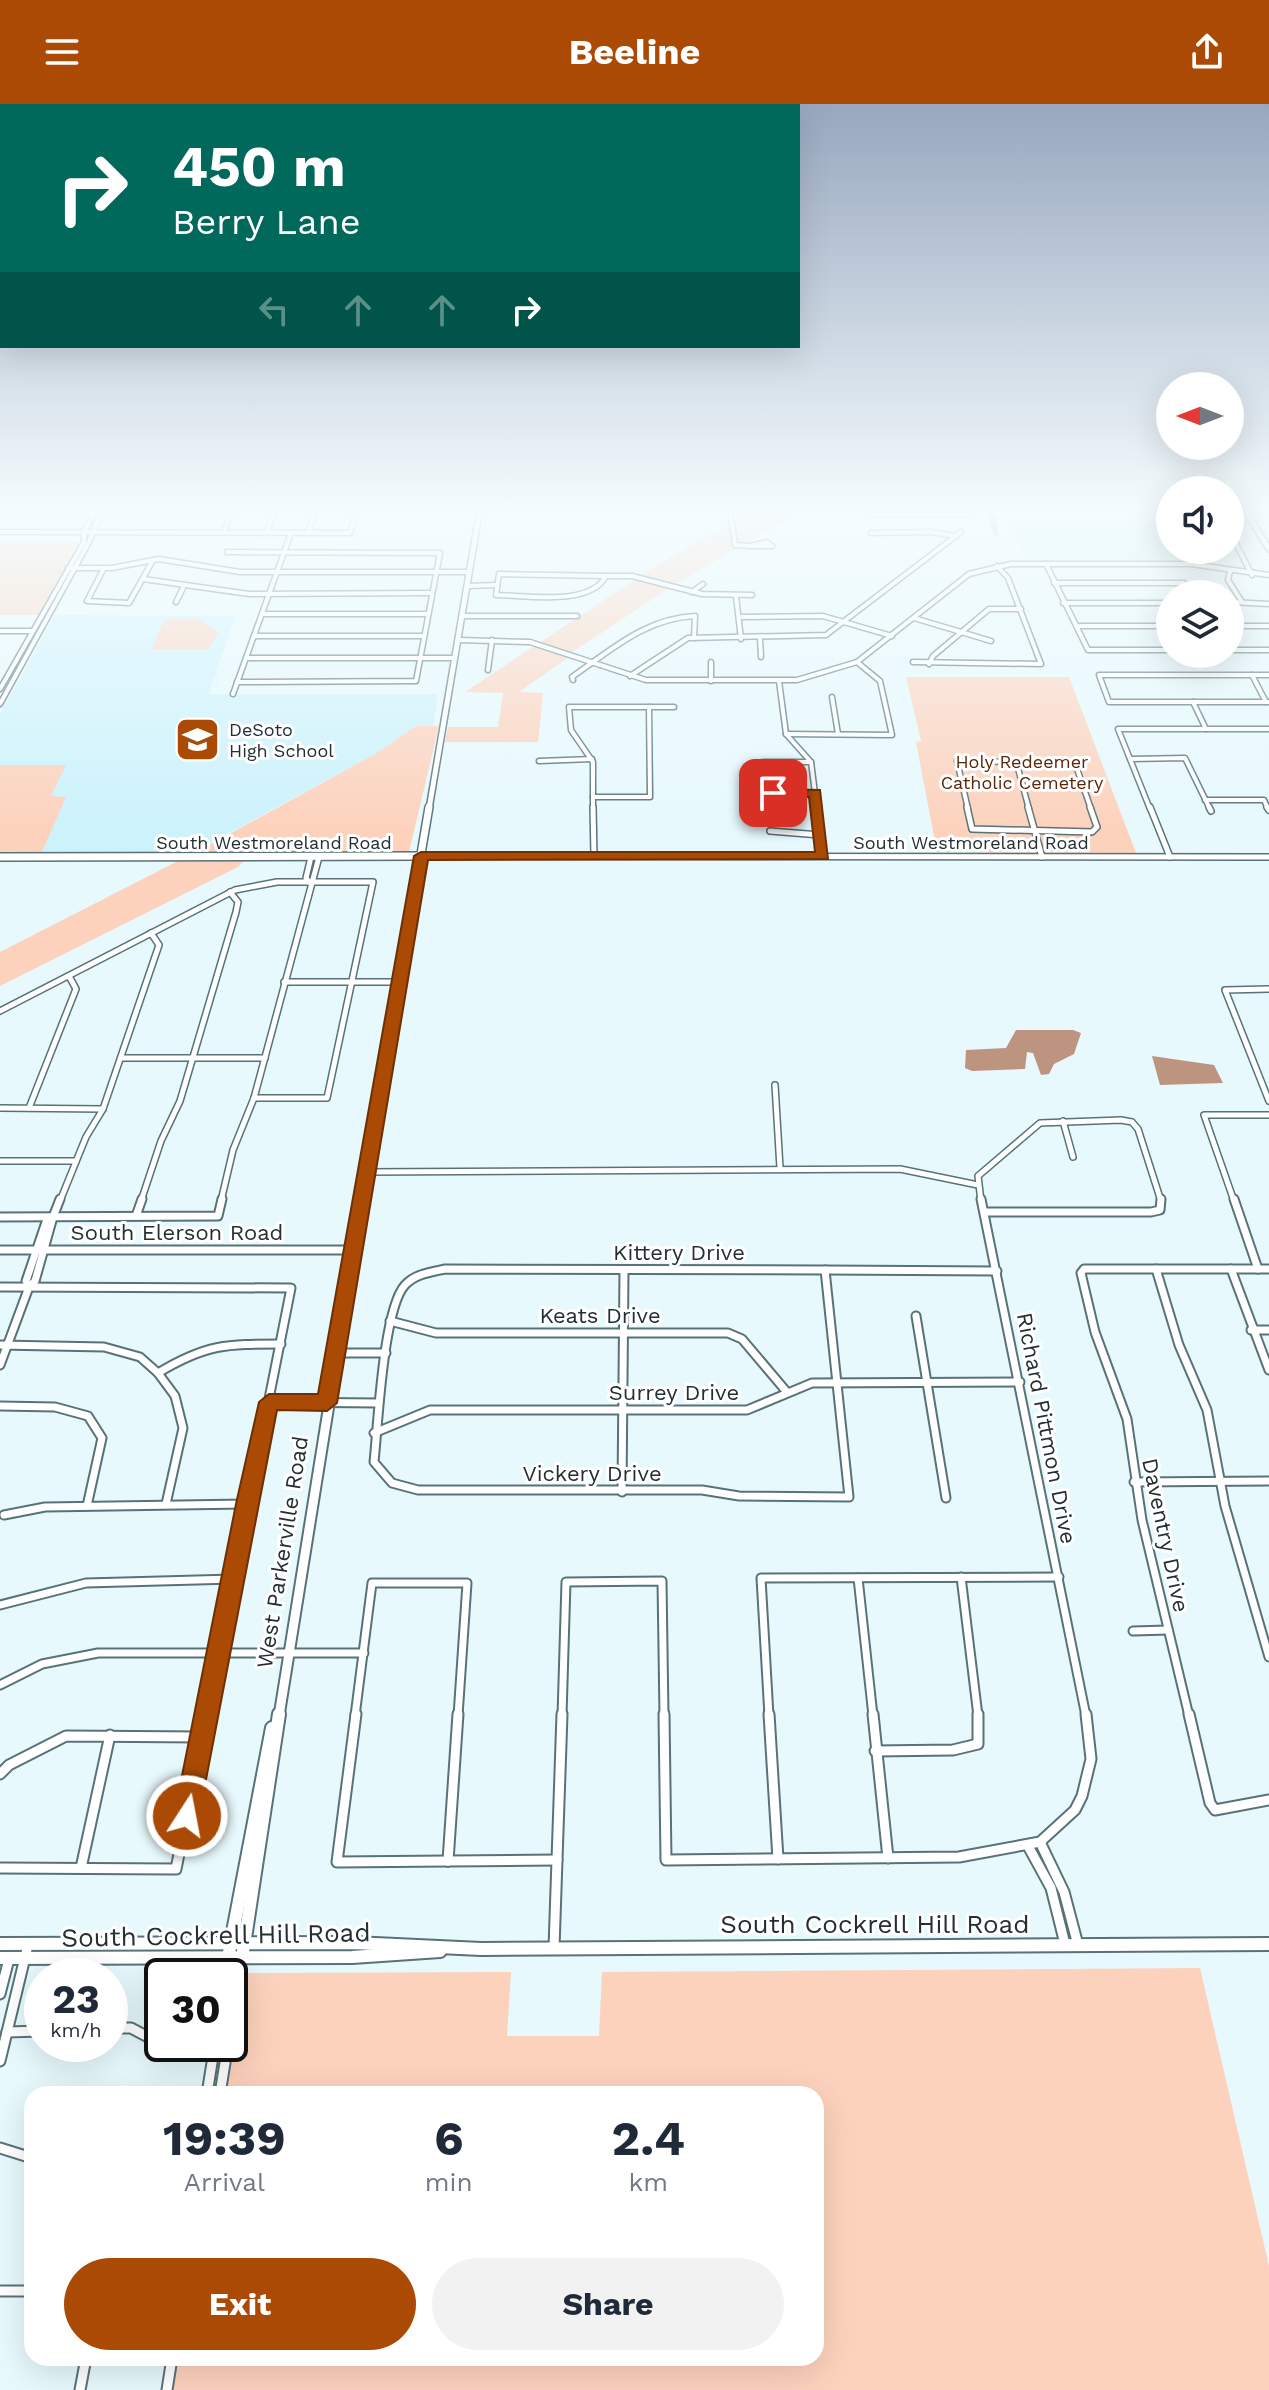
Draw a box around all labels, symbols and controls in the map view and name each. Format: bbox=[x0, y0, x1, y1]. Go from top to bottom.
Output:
icon: menu bbox=[40, 30, 84, 74]
icon: share bbox=[1185, 30, 1229, 74]
text: Beeline bbox=[569, 31, 700, 73]
text: 450 m bbox=[172, 134, 346, 200]
icon: right bbox=[40, 136, 144, 240]
text: Berry Lane bbox=[172, 201, 361, 243]
icon: left bbox=[252, 288, 296, 332]
icon: ahead bbox=[336, 288, 380, 332]
icon: ahead bbox=[420, 288, 464, 332]
icon: right bbox=[504, 288, 548, 332]
north arrow bbox=[1156, 372, 1244, 460]
map controls bbox=[1156, 372, 1244, 668]
button: sound bbox=[1156, 476, 1244, 564]
button: layers bbox=[1156, 580, 1244, 668]
school or university icon: DeSoto High School bbox=[174, 716, 222, 764]
place label: DeSoto High School bbox=[229, 719, 334, 761]
park label: Holy Redeemer Catholic Cemetery bbox=[941, 751, 1104, 793]
pin bbox=[739, 759, 807, 827]
icon: arrive bbox=[751, 771, 795, 815]
street label: South Westmoreland Road bbox=[156, 832, 392, 853]
street label: South Westmoreland Road bbox=[853, 832, 1089, 853]
street label: South Elerson Road bbox=[71, 1220, 283, 1245]
street label: Kittery Drive bbox=[613, 1240, 745, 1265]
street label: Keats Drive bbox=[539, 1303, 661, 1328]
street label: Richard Pittmon Drive bbox=[1012, 1310, 1081, 1546]
street label: Surrey Drive bbox=[609, 1380, 739, 1405]
street label: West Parkerville Road bbox=[252, 1434, 313, 1670]
street label: Daventry Drive bbox=[1137, 1456, 1194, 1614]
street label: Vickery Drive bbox=[522, 1461, 662, 1486]
position arrow bbox=[145, 1774, 229, 1858]
street label: South Cockrell Hill Road bbox=[720, 1909, 1030, 1939]
street label: South Cockrell Hill Road bbox=[61, 1917, 371, 1953]
speed limit sign: 30 bbox=[144, 1958, 248, 2062]
text: 23 bbox=[52, 1976, 100, 2023]
text: km/h bbox=[50, 2018, 102, 2042]
text: 19:39 bbox=[163, 2110, 286, 2167]
text: 6 bbox=[434, 2110, 463, 2167]
text: 2.4 bbox=[612, 2110, 685, 2167]
text: Arrival bbox=[184, 2167, 265, 2197]
text: min bbox=[425, 2167, 473, 2197]
text: km bbox=[629, 2167, 668, 2197]
button: Exit bbox=[64, 2258, 416, 2350]
button: Share bbox=[432, 2258, 784, 2350]

